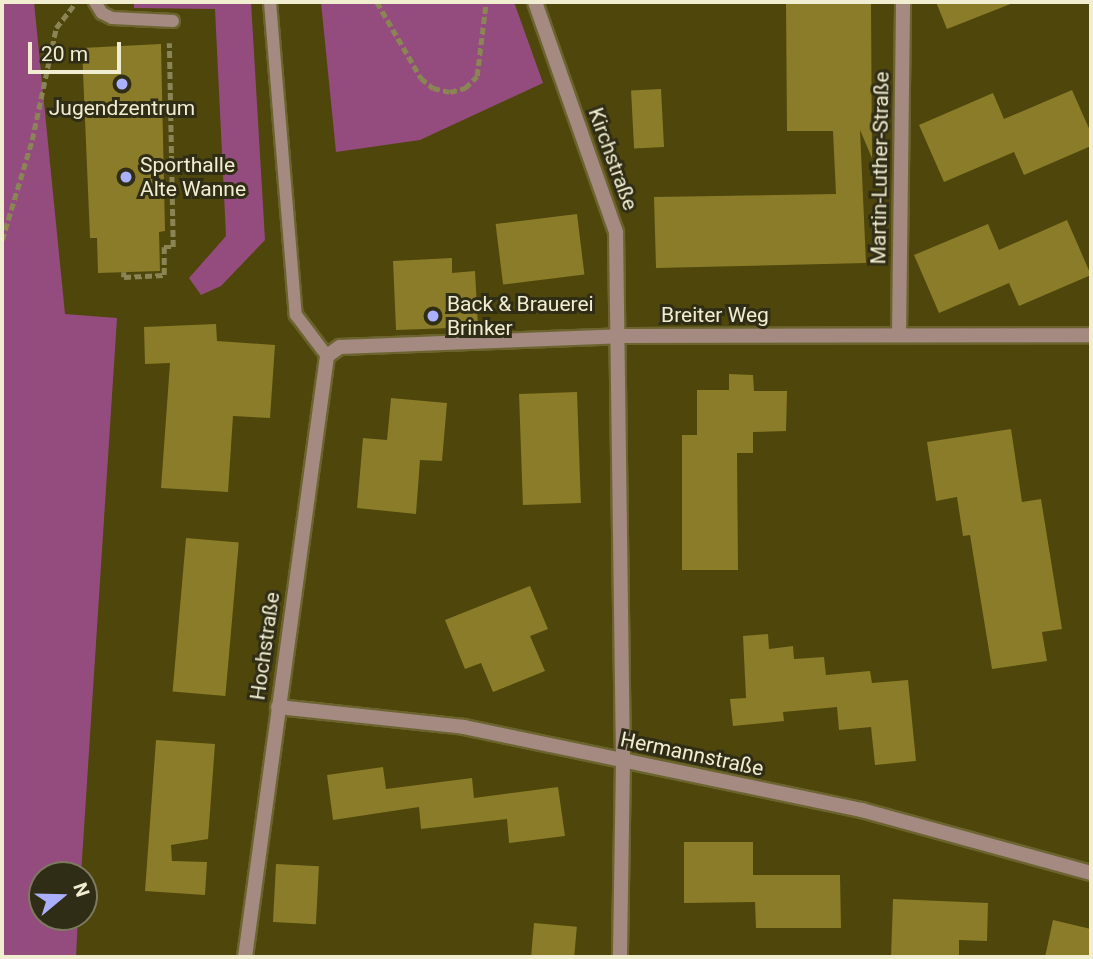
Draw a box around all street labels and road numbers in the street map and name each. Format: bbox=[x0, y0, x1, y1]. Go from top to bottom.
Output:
street label: Martin-Luther-Straße bbox=[866, 71, 894, 265]
street label: Kirchstraße bbox=[583, 104, 643, 214]
street label: Breiter Weg bbox=[661, 302, 769, 328]
street label: Hochstraße bbox=[245, 590, 285, 702]
street label: Hermannstraße bbox=[618, 727, 766, 781]

